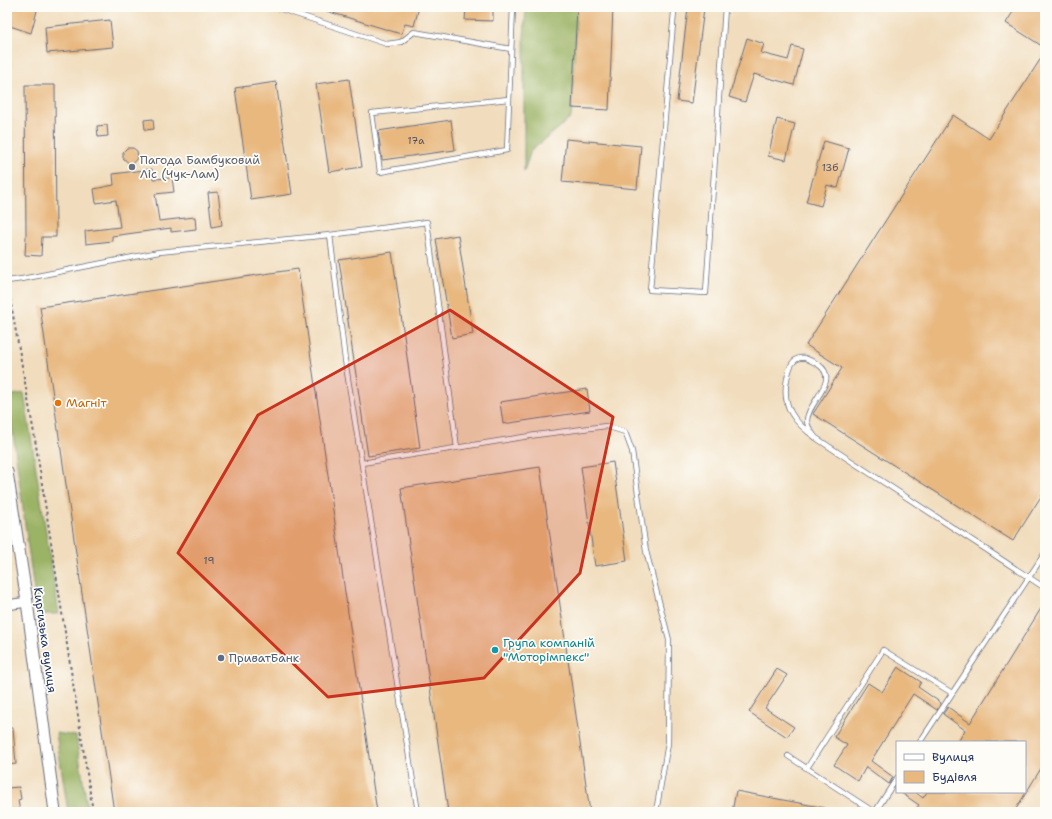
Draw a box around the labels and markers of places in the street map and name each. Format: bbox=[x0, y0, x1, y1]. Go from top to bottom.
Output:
place label: Пагода Бамбуковий Ліс (Чук-Лам) bbox=[140, 152, 260, 182]
marker: Пагода Бамбуковий Ліс (Чук-Лам) bbox=[127, 162, 137, 172]
place label: Магніт bbox=[66, 395, 107, 411]
marker: Магніт bbox=[53, 398, 63, 408]
place label: Група компаній "Моторімпекс" bbox=[503, 635, 595, 665]
marker: Група компаній "Моторімпекс" bbox=[490, 645, 500, 655]
place label: ПриватБанк bbox=[229, 650, 300, 666]
marker: ПриватБанк bbox=[216, 653, 226, 663]

